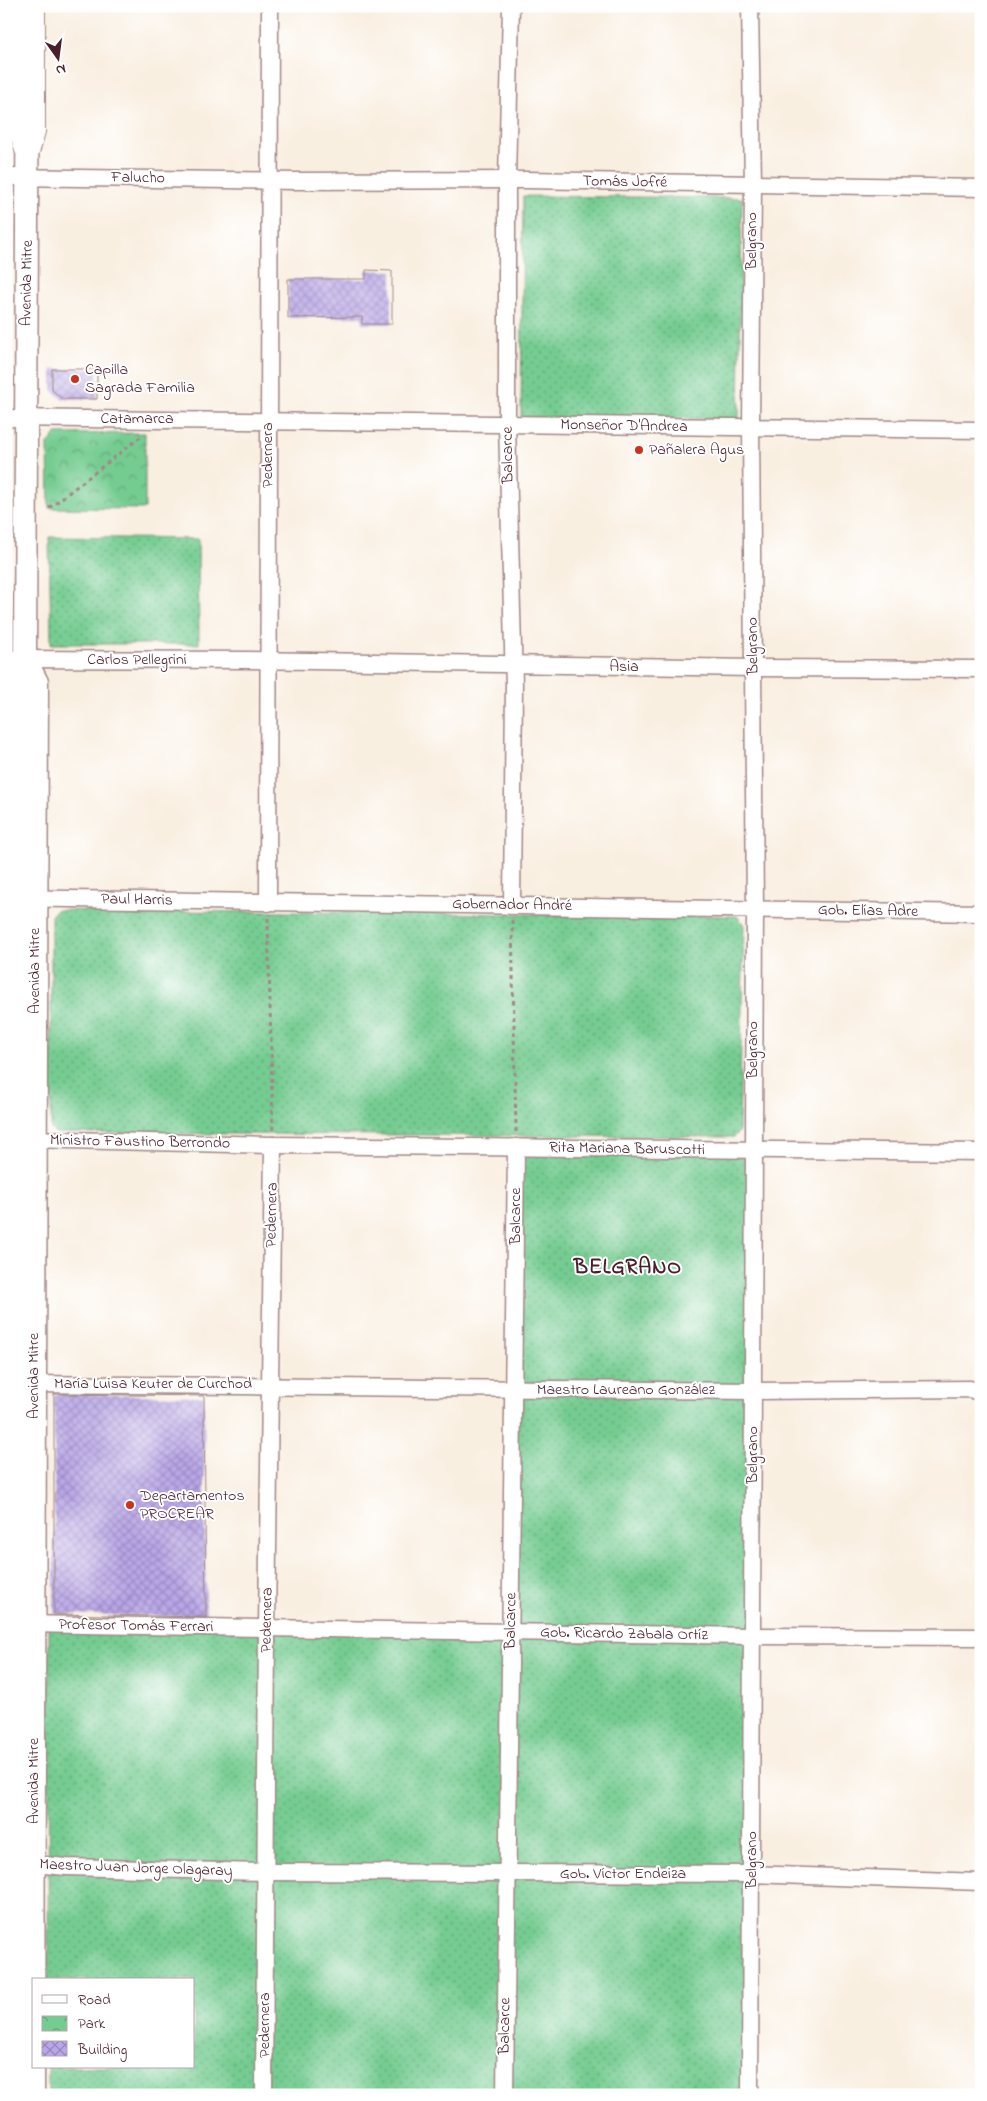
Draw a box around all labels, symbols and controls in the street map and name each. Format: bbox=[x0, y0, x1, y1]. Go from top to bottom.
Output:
north arrow bbox=[32, 32, 82, 82]
text: N bbox=[54, 58, 68, 80]
street label: Falucho bbox=[110, 166, 165, 190]
street label: Tomás Jofré bbox=[582, 169, 668, 195]
street label: Belgrano bbox=[740, 212, 764, 271]
street label: Avenida Mitre bbox=[14, 239, 40, 326]
place label: Capilla Sagrada Familia bbox=[85, 358, 195, 400]
marker: Capilla Sagrada Familia bbox=[69, 373, 81, 385]
street label: Catamarca bbox=[100, 407, 174, 431]
street label: Monseñor D'Andrea bbox=[560, 413, 688, 439]
street label: Pedernera bbox=[256, 422, 280, 488]
street label: Balcarce bbox=[495, 425, 521, 485]
place label: Pañalera Agus bbox=[649, 438, 744, 462]
marker: Pañalera Agus bbox=[633, 444, 645, 456]
street label: Belgrano bbox=[740, 617, 766, 676]
street label: Carlos Pellegrini bbox=[87, 648, 187, 672]
street label: Asia bbox=[609, 655, 639, 679]
street label: Paul Harris bbox=[101, 887, 173, 913]
street label: Gobernador André bbox=[452, 892, 573, 918]
street label: Gob. Elías Adre bbox=[817, 898, 919, 924]
street label: Avenida Mitre bbox=[23, 927, 47, 1014]
street label: Belgrano bbox=[741, 1021, 765, 1080]
street label: Ministro Faustino Berrondo bbox=[50, 1128, 230, 1156]
street label: Rita Mariana Baruscotti bbox=[549, 1136, 705, 1162]
street label: Pedernera bbox=[259, 1182, 285, 1248]
street label: Balcarce bbox=[504, 1187, 528, 1246]
district label: BELGRANO bbox=[573, 1253, 682, 1283]
street label: Avenida Mitre bbox=[22, 1332, 46, 1419]
street label: María Luisa Keuter de Curchod bbox=[54, 1372, 252, 1396]
street label: Maestro Laureano González bbox=[537, 1378, 716, 1402]
street label: Belgrano bbox=[741, 1426, 765, 1485]
place label: Departamentos PROCREAR bbox=[139, 1484, 245, 1526]
marker: Departamentos PROCREAR bbox=[124, 1499, 136, 1511]
street label: Pedernera bbox=[254, 1587, 280, 1653]
street label: Balcarce bbox=[498, 1591, 524, 1651]
street label: Profesor Tomás Ferrari bbox=[58, 1613, 214, 1639]
street label: Gob. Ricardo Zabala Ortíz bbox=[540, 1621, 708, 1647]
street label: Avenida Mitre bbox=[22, 1737, 46, 1824]
street label: Belgrano bbox=[740, 1831, 764, 1890]
street label: Maestro Juan Jorge Olagaray bbox=[39, 1853, 233, 1883]
street label: Gob. Víctor Endeiza bbox=[560, 1862, 686, 1886]
legend bbox=[32, 1978, 195, 2068]
text: Road bbox=[78, 1989, 111, 2011]
street label: Pedernera bbox=[253, 1992, 277, 2058]
street label: Balcarce bbox=[492, 1996, 518, 2056]
text: Park bbox=[78, 2013, 106, 2035]
text: Building bbox=[77, 2039, 127, 2062]

